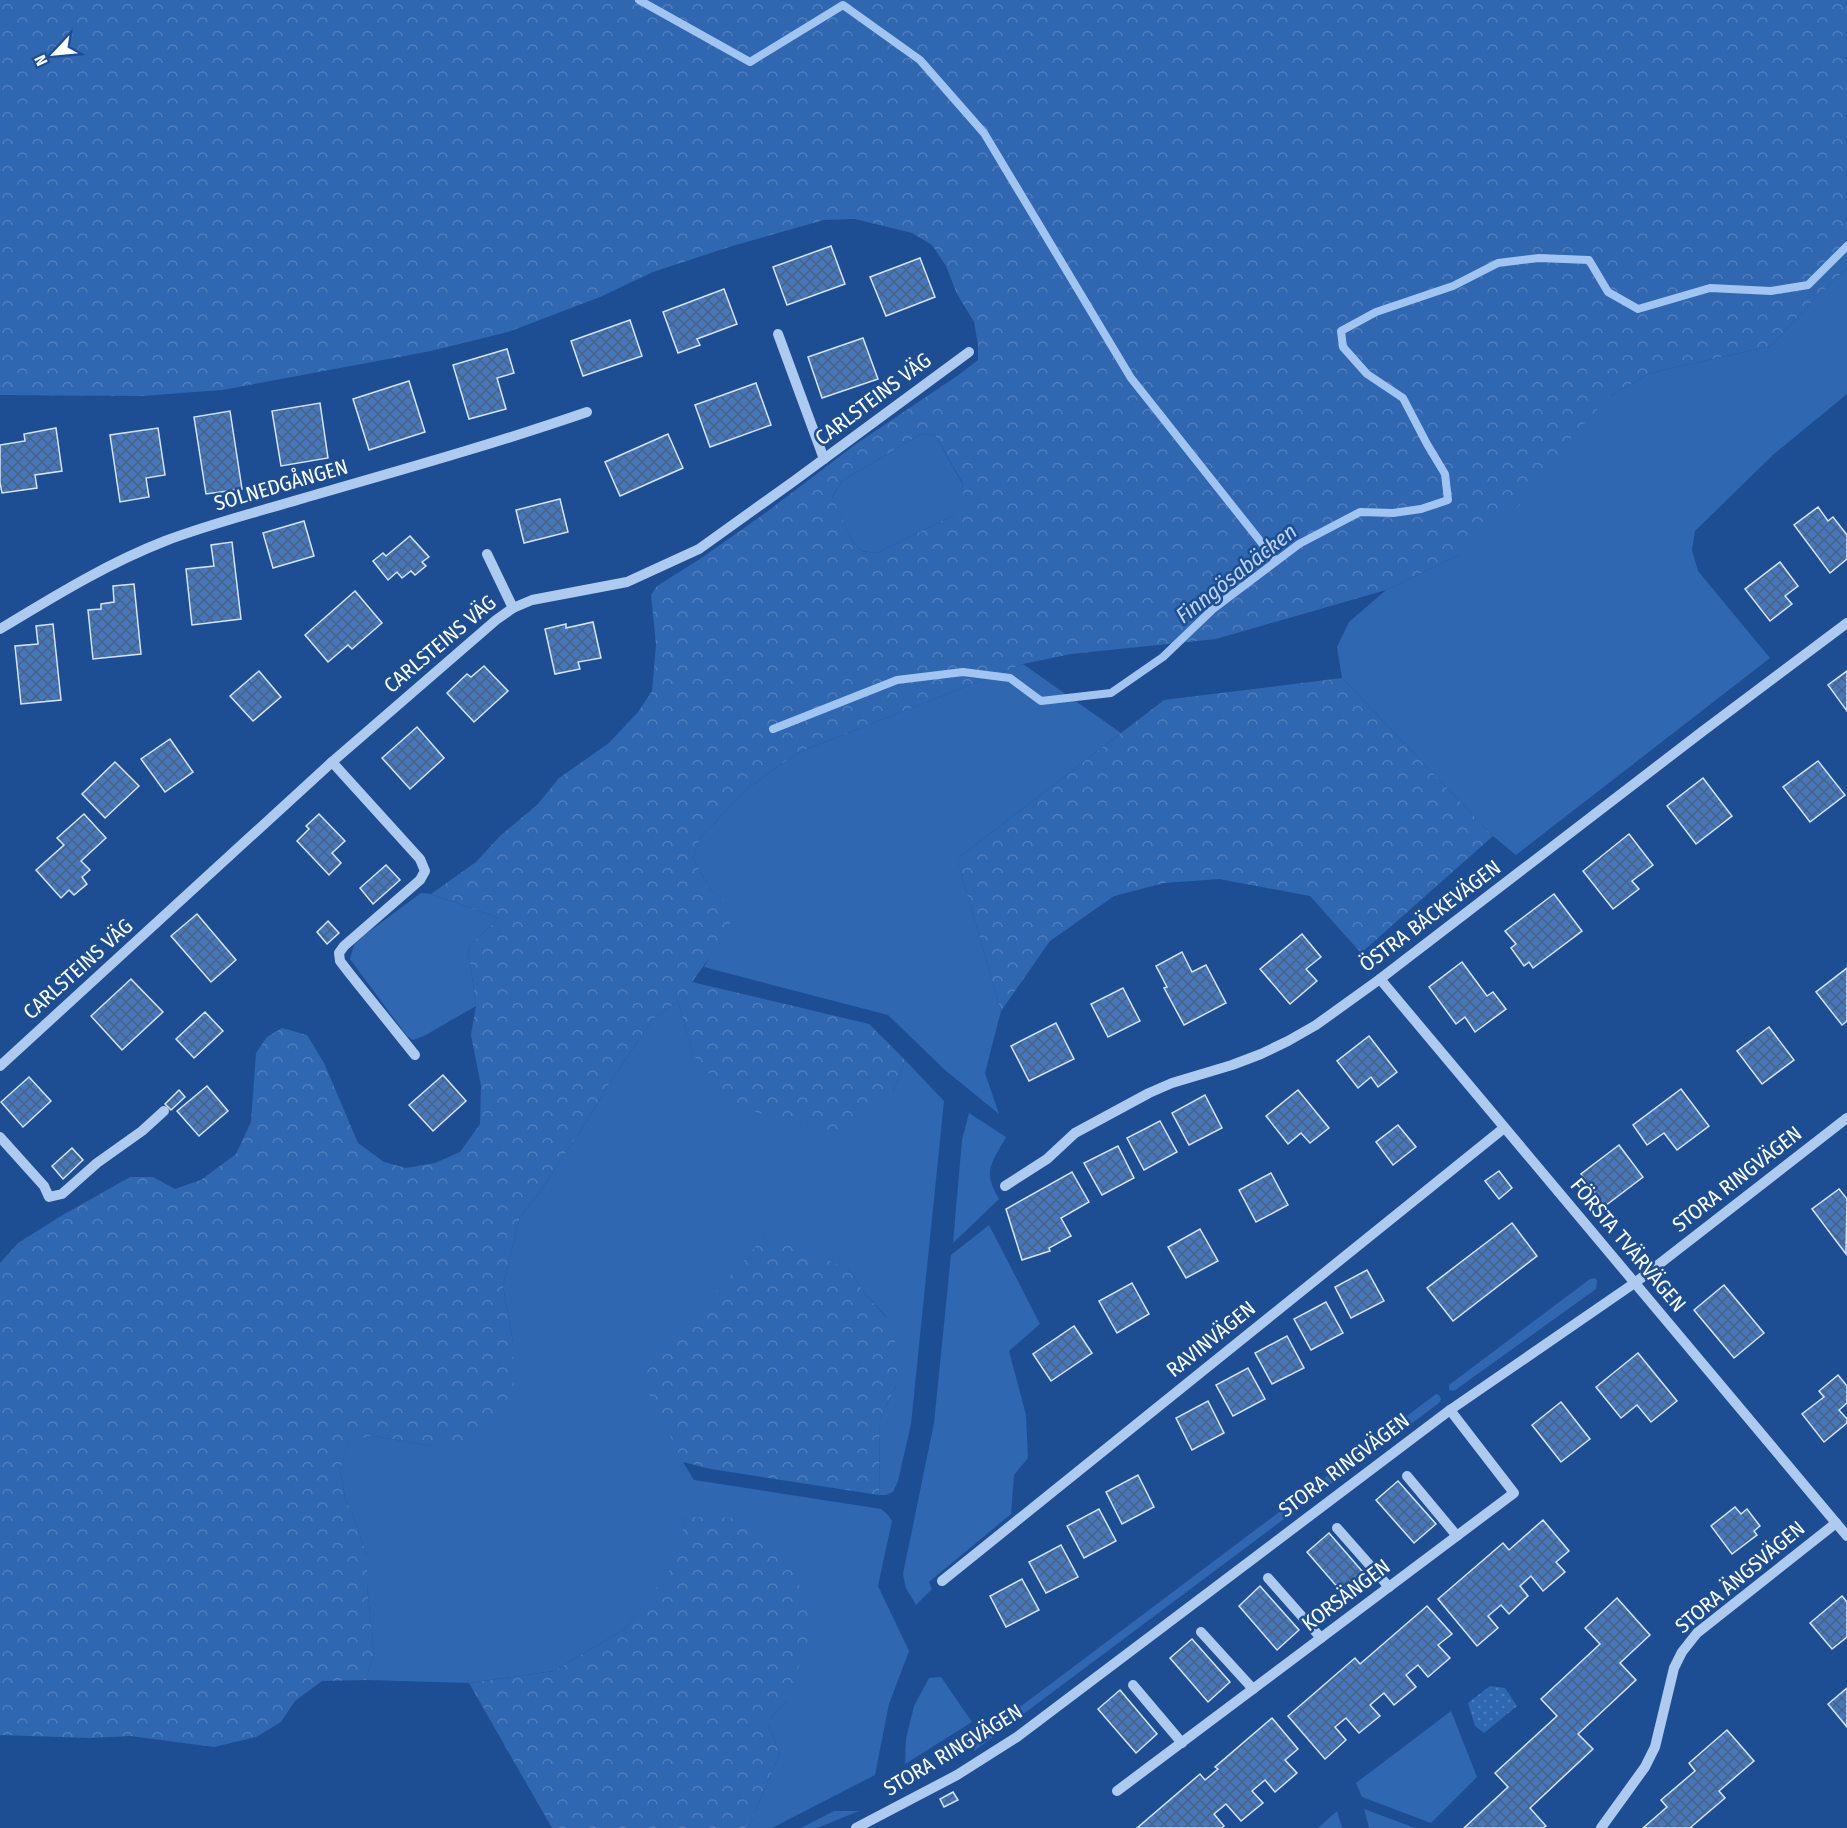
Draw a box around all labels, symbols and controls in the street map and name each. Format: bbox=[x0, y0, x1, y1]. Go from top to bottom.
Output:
north arrow bbox=[24, 24, 84, 84]
text: N bbox=[30, 52, 52, 69]
street label: CARLSTEINS VÄG bbox=[810, 347, 936, 451]
street label: SOLNEDGÅNGEN bbox=[211, 453, 351, 517]
water label: Finngösabäcken bbox=[1170, 518, 1302, 629]
street label: CARLSTEINS VÄG bbox=[379, 590, 501, 698]
street label: ÖSTRA BÄCKEVÄGEN bbox=[1354, 854, 1506, 978]
street label: CARLSTEINS VÄG bbox=[18, 913, 138, 1025]
street label: STORA RINGVÄGEN bbox=[1667, 1120, 1807, 1238]
street label: FÖRSTA TVÄRVÄGEN bbox=[1565, 1173, 1691, 1317]
street label: RAVINVÄGEN bbox=[1161, 1295, 1261, 1383]
street label: STORA RINGVÄGEN bbox=[1273, 1407, 1415, 1523]
street label: STORA ÄNGSVÄGEN bbox=[1670, 1515, 1810, 1639]
street label: KORSÄNGEN bbox=[1297, 1553, 1395, 1637]
street label: STORA RINGVÄGEN bbox=[879, 1698, 1027, 1802]

